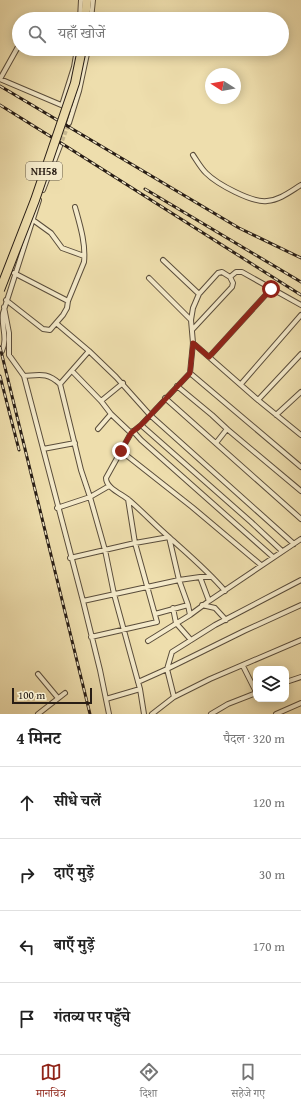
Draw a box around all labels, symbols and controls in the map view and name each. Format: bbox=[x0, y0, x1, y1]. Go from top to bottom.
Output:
search box bbox=[12, 12, 289, 56]
text: यहाँ खोजें bbox=[58, 22, 105, 43]
icon: search bbox=[26, 23, 48, 45]
north arrow bbox=[205, 68, 241, 104]
road number: NH58 bbox=[26, 162, 62, 180]
route start bbox=[262, 280, 280, 298]
route end bbox=[112, 442, 130, 460]
map controls bbox=[253, 666, 289, 702]
button: layers bbox=[253, 666, 289, 702]
scale bar bbox=[12, 686, 92, 705]
text: 100 m bbox=[18, 687, 45, 703]
text: 4 मिनट bbox=[16, 725, 61, 750]
text: पैदल · 320 m bbox=[224, 729, 285, 748]
text: सीधे चलें bbox=[54, 790, 101, 811]
icon: ahead bbox=[16, 792, 38, 814]
text: 120 m bbox=[253, 793, 285, 812]
text: दाएँ मुड़ें bbox=[54, 862, 94, 883]
icon: right bbox=[16, 864, 38, 886]
text: 30 m bbox=[259, 865, 285, 884]
text: बाएँ मुड़ें bbox=[54, 934, 95, 955]
icon: left bbox=[16, 936, 38, 958]
text: 170 m bbox=[253, 937, 285, 956]
text: गंतव्य पर पहुँचे bbox=[54, 1006, 130, 1027]
icon: arrive bbox=[16, 1008, 38, 1030]
tab: मानचित्र bbox=[36, 1061, 66, 1104]
tab: दिशा bbox=[138, 1061, 160, 1104]
tab: सहेजे गए bbox=[231, 1061, 265, 1104]

